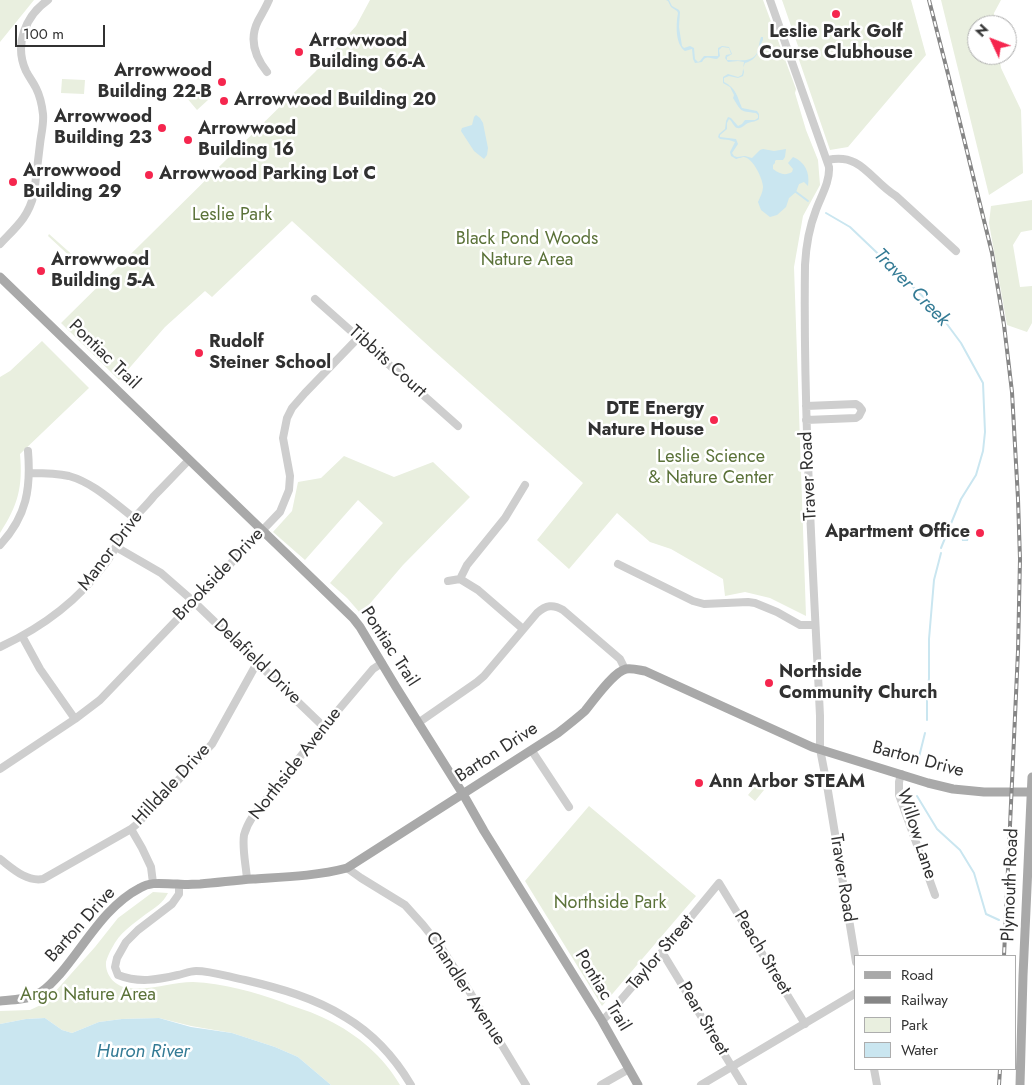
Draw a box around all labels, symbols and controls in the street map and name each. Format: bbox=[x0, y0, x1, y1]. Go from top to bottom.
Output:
marker: Leslie Park Golf Course Clubhouse bbox=[830, 8, 842, 20]
scale bar bbox=[18, 15, 108, 47]
north arrow bbox=[967, 15, 1017, 65]
text: N bbox=[971, 20, 993, 41]
place label: Leslie Park Golf Course Clubhouse bbox=[759, 22, 913, 64]
text: 100 m bbox=[23, 23, 64, 45]
place label: Arrowwood Building 66-A bbox=[309, 31, 425, 74]
marker: Arrowwood Building 66-A bbox=[293, 46, 305, 58]
place label: Arrowwood Building 22-B bbox=[98, 61, 212, 104]
marker: Arrowwood Building 22-B bbox=[216, 76, 228, 88]
place label: Arrowwood Building 20 bbox=[234, 90, 436, 112]
marker: Arrowwood Building 20 bbox=[218, 95, 230, 107]
place label: Arrowwood Building 23 bbox=[54, 107, 152, 150]
place label: Arrowwood Building 16 bbox=[198, 119, 296, 162]
marker: Arrowwood Building 23 bbox=[156, 122, 168, 134]
marker: Arrowwood Building 16 bbox=[182, 134, 194, 146]
place label: Arrowwood Building 29 bbox=[23, 161, 122, 203]
place label: Arrowwood Parking Lot C bbox=[159, 164, 376, 186]
marker: Arrowwood Parking Lot C bbox=[143, 169, 155, 181]
marker: Arrowwood Building 29 bbox=[7, 176, 19, 188]
park label: Leslie Park bbox=[192, 205, 272, 227]
park label: Black Pond Woods Nature Area bbox=[456, 229, 598, 272]
water label: Traver Creek bbox=[868, 244, 954, 332]
place label: Arrowwood Building 5-A bbox=[51, 250, 155, 292]
marker: Arrowwood Building 5-A bbox=[35, 265, 47, 277]
street label: Pontiac Trail bbox=[64, 316, 144, 394]
street label: Tibbits Court bbox=[344, 321, 430, 403]
place label: Rudolf Steiner School bbox=[209, 332, 331, 374]
marker: Rudolf Steiner School bbox=[193, 347, 205, 359]
place label: DTE Energy Nature House bbox=[587, 399, 704, 442]
marker: DTE Energy Nature House bbox=[708, 414, 720, 426]
street label: Traver Road bbox=[796, 431, 822, 521]
park label: Leslie Science & Nature Center bbox=[648, 447, 774, 489]
street label: Manor Drive bbox=[74, 507, 148, 595]
place label: Apartment Office bbox=[825, 522, 970, 544]
street label: Brookside Drive bbox=[169, 524, 269, 626]
marker: Apartment Office bbox=[974, 527, 986, 539]
street label: Pontiac Trail bbox=[355, 603, 423, 691]
street label: Delafield Drive bbox=[209, 615, 305, 709]
place label: Northside Community Church bbox=[779, 662, 937, 704]
marker: Northside Community Church bbox=[763, 677, 775, 689]
street label: Northside Avenue bbox=[245, 704, 347, 824]
street label: Barton Drive bbox=[452, 718, 542, 788]
street label: Barton Drive bbox=[870, 737, 966, 783]
street label: Hilldale Drive bbox=[129, 740, 215, 830]
place label: Ann Arbor STEAM bbox=[709, 772, 865, 794]
marker: Ann Arbor STEAM bbox=[693, 777, 705, 789]
street label: Willow Lane bbox=[891, 786, 941, 882]
street label: Plymouth Road bbox=[998, 828, 1024, 942]
street label: Traver Road bbox=[824, 832, 860, 924]
street label: Barton Drive bbox=[42, 883, 120, 967]
park label: Northside Park bbox=[554, 893, 666, 915]
street label: Peach Street bbox=[729, 907, 795, 999]
street label: Taylor Street bbox=[623, 911, 699, 995]
street label: Chandler Avenue bbox=[420, 928, 510, 1050]
street label: Pontiac Trail bbox=[569, 947, 635, 1035]
legend bbox=[854, 955, 1017, 1070]
text: Road bbox=[901, 964, 933, 986]
street label: Pear Street bbox=[673, 978, 733, 1060]
park label: Argo Nature Area bbox=[20, 985, 156, 1007]
text: Railway bbox=[901, 989, 948, 1011]
text: Park bbox=[901, 1014, 928, 1036]
text: Water bbox=[901, 1039, 938, 1061]
water label: Huron River bbox=[96, 1041, 190, 1063]

